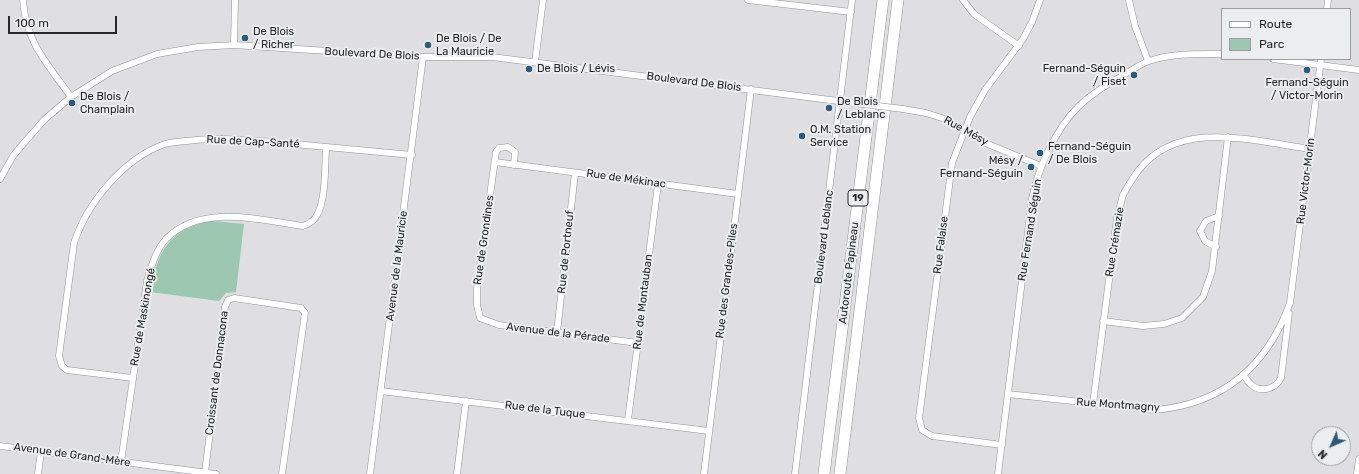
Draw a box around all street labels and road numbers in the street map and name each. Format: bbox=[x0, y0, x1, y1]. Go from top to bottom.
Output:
street label: Boulevard De Blois bbox=[324, 45, 420, 63]
street label: Boulevard De Blois bbox=[646, 70, 742, 94]
street label: Rue Mésy bbox=[941, 113, 991, 149]
street label: Rue de Cap-Santé bbox=[206, 133, 300, 151]
street label: Rue Victor-Morin bbox=[1294, 137, 1318, 225]
street label: Rue de Mékinac bbox=[585, 167, 667, 191]
street label: Rue Fernand Séguin bbox=[1015, 178, 1045, 282]
street label: Boulevard Leblanc bbox=[812, 189, 836, 285]
road number: 19 bbox=[848, 190, 868, 206]
street label: Rue de Grondines bbox=[471, 194, 497, 286]
street label: Rue Crémazie bbox=[1103, 206, 1127, 278]
street label: Avenue de la Mauricie bbox=[384, 210, 410, 322]
street label: Rue de Portneuf bbox=[555, 210, 577, 294]
street label: Rue Falaise bbox=[931, 215, 951, 275]
street label: Autoroute Papineau bbox=[836, 221, 862, 325]
street label: Rue des Grandes-Piles bbox=[713, 223, 741, 339]
street label: Rue de Montauban bbox=[631, 254, 655, 350]
street label: Rue de Maskinongé bbox=[128, 267, 158, 367]
street label: Croissant de Donnacona bbox=[203, 310, 231, 436]
street label: Avenue de la Pérade bbox=[506, 320, 610, 346]
street label: Rue Montmagny bbox=[1076, 396, 1160, 414]
street label: Rue de la Tuque bbox=[504, 399, 586, 421]
street label: Avenue de Grand-Mère bbox=[13, 440, 131, 470]

